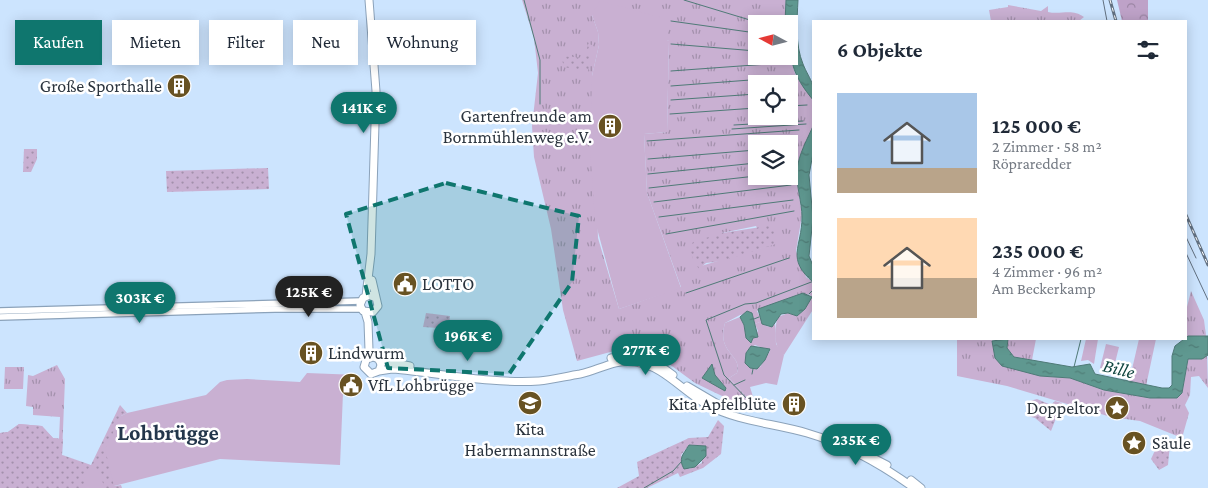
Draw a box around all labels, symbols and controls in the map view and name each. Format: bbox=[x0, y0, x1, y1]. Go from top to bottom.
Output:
north arrow bbox=[748, 15, 798, 65]
map controls bbox=[748, 15, 798, 185]
chip: Kaufen bbox=[15, 20, 102, 65]
chip: Mieten bbox=[112, 20, 199, 65]
chip: Filter bbox=[209, 20, 283, 65]
chip: Neu bbox=[293, 20, 358, 65]
chip: Wohnung bbox=[368, 20, 476, 65]
icon: filters bbox=[1134, 36, 1162, 64]
text: 6 Objekte bbox=[837, 38, 923, 62]
building icon: Große Sporthalle bbox=[166, 73, 192, 99]
button: locate bbox=[748, 75, 798, 125]
place label: Große Sporthalle bbox=[40, 76, 162, 96]
pin: 141K € bbox=[323, 92, 405, 134]
text: 141K € bbox=[342, 99, 386, 116]
place label: Gartenfreunde am Bornmühlenweg e.V. bbox=[443, 106, 593, 147]
building icon: Gartenfreunde am Bornmühlenweg e.V. bbox=[597, 113, 623, 139]
icon: home bbox=[877, 113, 937, 173]
text: 125 000 € bbox=[992, 114, 1081, 138]
button: layers bbox=[748, 135, 798, 185]
text: 2 Zimmer · 58 m² bbox=[992, 138, 1102, 155]
text: Röpraredder bbox=[992, 155, 1072, 172]
icon: home bbox=[877, 238, 937, 298]
text: 235 000 € bbox=[992, 239, 1083, 263]
text: 4 Zimmer · 96 m² bbox=[992, 263, 1102, 280]
public building icon: LOTTO bbox=[392, 271, 418, 297]
place label: LOTTO bbox=[422, 274, 474, 294]
pin: 125K € bbox=[268, 276, 350, 318]
text: Am Beckerkamp bbox=[992, 280, 1096, 297]
pin: 303K € bbox=[99, 282, 181, 324]
text: 125K € bbox=[286, 283, 332, 300]
text: 303K € bbox=[116, 289, 164, 306]
pin: 196K € bbox=[427, 320, 509, 362]
text: 196K € bbox=[444, 327, 492, 344]
pin: 277K € bbox=[605, 334, 687, 376]
building icon: Lindwurm bbox=[298, 340, 324, 366]
text: 277K € bbox=[623, 341, 669, 358]
place label: Lindwurm bbox=[328, 343, 405, 363]
water label: Bille bbox=[1101, 354, 1137, 383]
public building icon: VfL Lohbrügge bbox=[338, 372, 364, 398]
place label: VfL Lohbrügge bbox=[368, 375, 474, 395]
school or university icon: Kita Habermannstraße bbox=[517, 390, 543, 416]
building icon: Kita Apfelblüte bbox=[781, 391, 807, 417]
place label: Kita Apfelblüte bbox=[669, 394, 776, 414]
place icon: Doppeltor bbox=[1104, 395, 1130, 421]
place label: Doppeltor bbox=[1026, 398, 1101, 418]
place label: Kita Habermannstraße bbox=[464, 419, 596, 460]
district label: Lohbrügge bbox=[117, 420, 219, 445]
pin: 235K € bbox=[815, 424, 897, 466]
place icon: Säule bbox=[1121, 430, 1147, 456]
text: 235K € bbox=[832, 431, 880, 448]
place label: Säule bbox=[1152, 433, 1191, 453]

